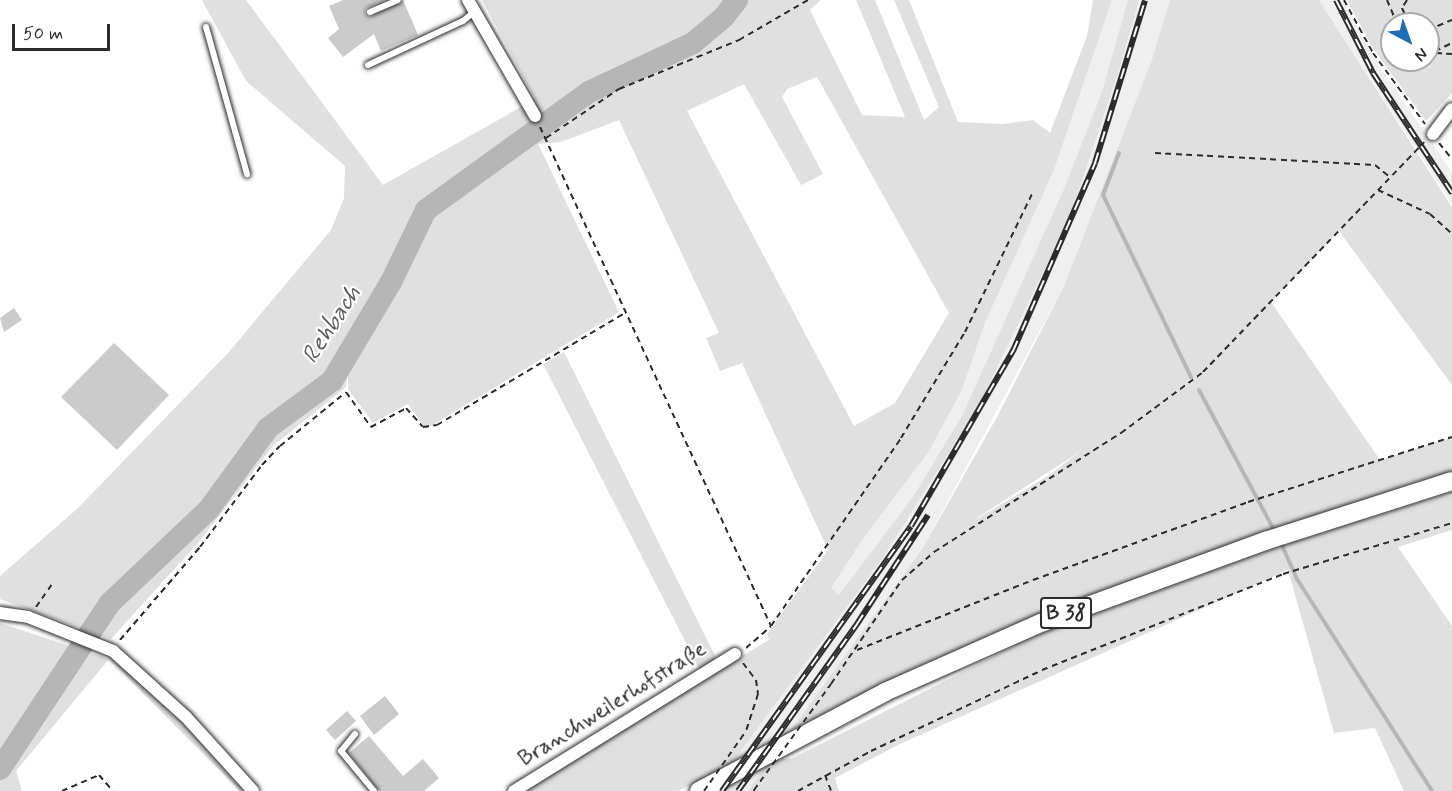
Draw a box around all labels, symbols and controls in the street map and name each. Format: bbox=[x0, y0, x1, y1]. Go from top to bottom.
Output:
scale bar bbox=[15, 12, 112, 50]
north arrow bbox=[1380, 12, 1440, 72]
text: 50 m bbox=[23, 22, 63, 46]
text: N bbox=[1410, 43, 1432, 66]
water label: Rehbach bbox=[296, 281, 368, 369]
road number: B 38 bbox=[1039, 595, 1093, 631]
street label: Branchweilerhofstraße bbox=[514, 636, 712, 774]

